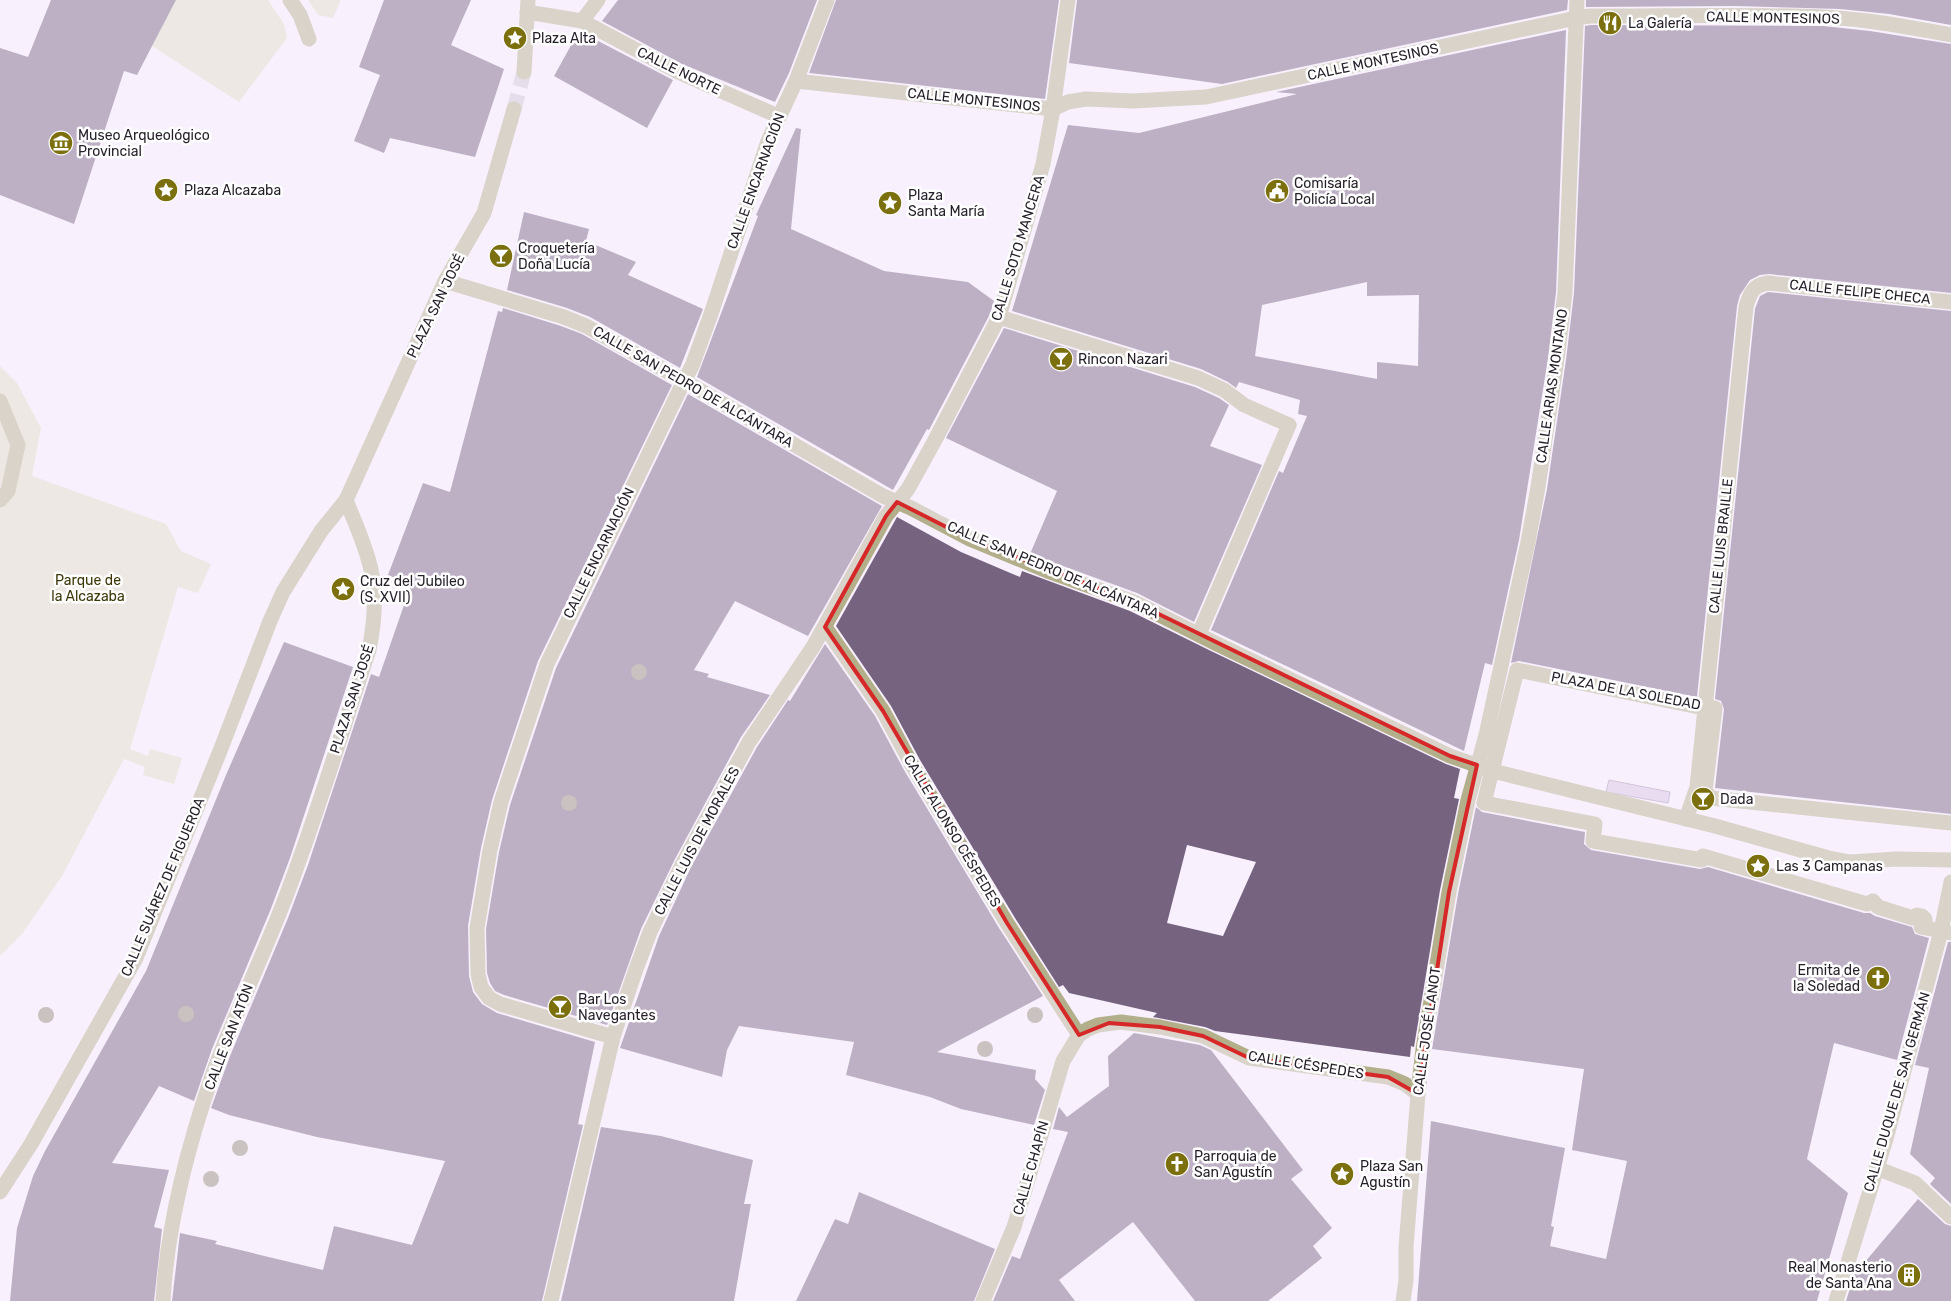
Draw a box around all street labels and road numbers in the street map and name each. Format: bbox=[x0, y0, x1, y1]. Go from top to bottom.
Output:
street label: CALLE MONTESINOS bbox=[1706, 8, 1840, 28]
street label: CALLE MONTESINOS bbox=[1306, 40, 1440, 84]
street label: CALLE NORTE bbox=[634, 43, 724, 99]
street label: CALLE MONTESINOS bbox=[907, 85, 1042, 115]
street label: CALLE ENCARNACIÓN bbox=[723, 110, 789, 251]
street label: CALLE SOTO MANCERA bbox=[988, 172, 1048, 323]
street label: PLAZA SAN JOSÉ bbox=[403, 251, 469, 361]
street label: CALLE FELIPE CHECA bbox=[1789, 276, 1932, 308]
street label: CALLE ARIAS MONTANO bbox=[1533, 308, 1571, 464]
street label: CALLE SAN PEDRO DE ALCÁNTARA bbox=[590, 322, 797, 452]
street label: CALLE LUIS BRAILLE bbox=[1705, 478, 1737, 614]
street label: CALLE ENCARNACIÓN bbox=[559, 484, 638, 621]
street label: CALLE SAN PEDRO DE ALCÁNTARA bbox=[945, 517, 1162, 623]
street label: PLAZA SAN JOSÉ bbox=[325, 642, 378, 756]
street label: PLAZA DE LA SOLEDAD bbox=[1550, 668, 1702, 714]
street label: CALLE ALONSO CÉSPEDES bbox=[900, 751, 1005, 910]
street label: CALLE LUIS DE MORALES bbox=[651, 764, 743, 918]
street label: CALLE SUÁREZ DE FIGUEROA bbox=[117, 794, 209, 979]
street label: CALLE JOSÉ LANOT bbox=[1409, 965, 1444, 1096]
street label: CALLE SAN ATÓN bbox=[200, 981, 257, 1093]
street label: CALLE DUQUE DE SAN GERMÁN bbox=[1859, 990, 1934, 1194]
street label: CALLE CÉSPEDES bbox=[1247, 1046, 1366, 1083]
street label: CALLE CHAPÍN bbox=[1008, 1119, 1053, 1217]

